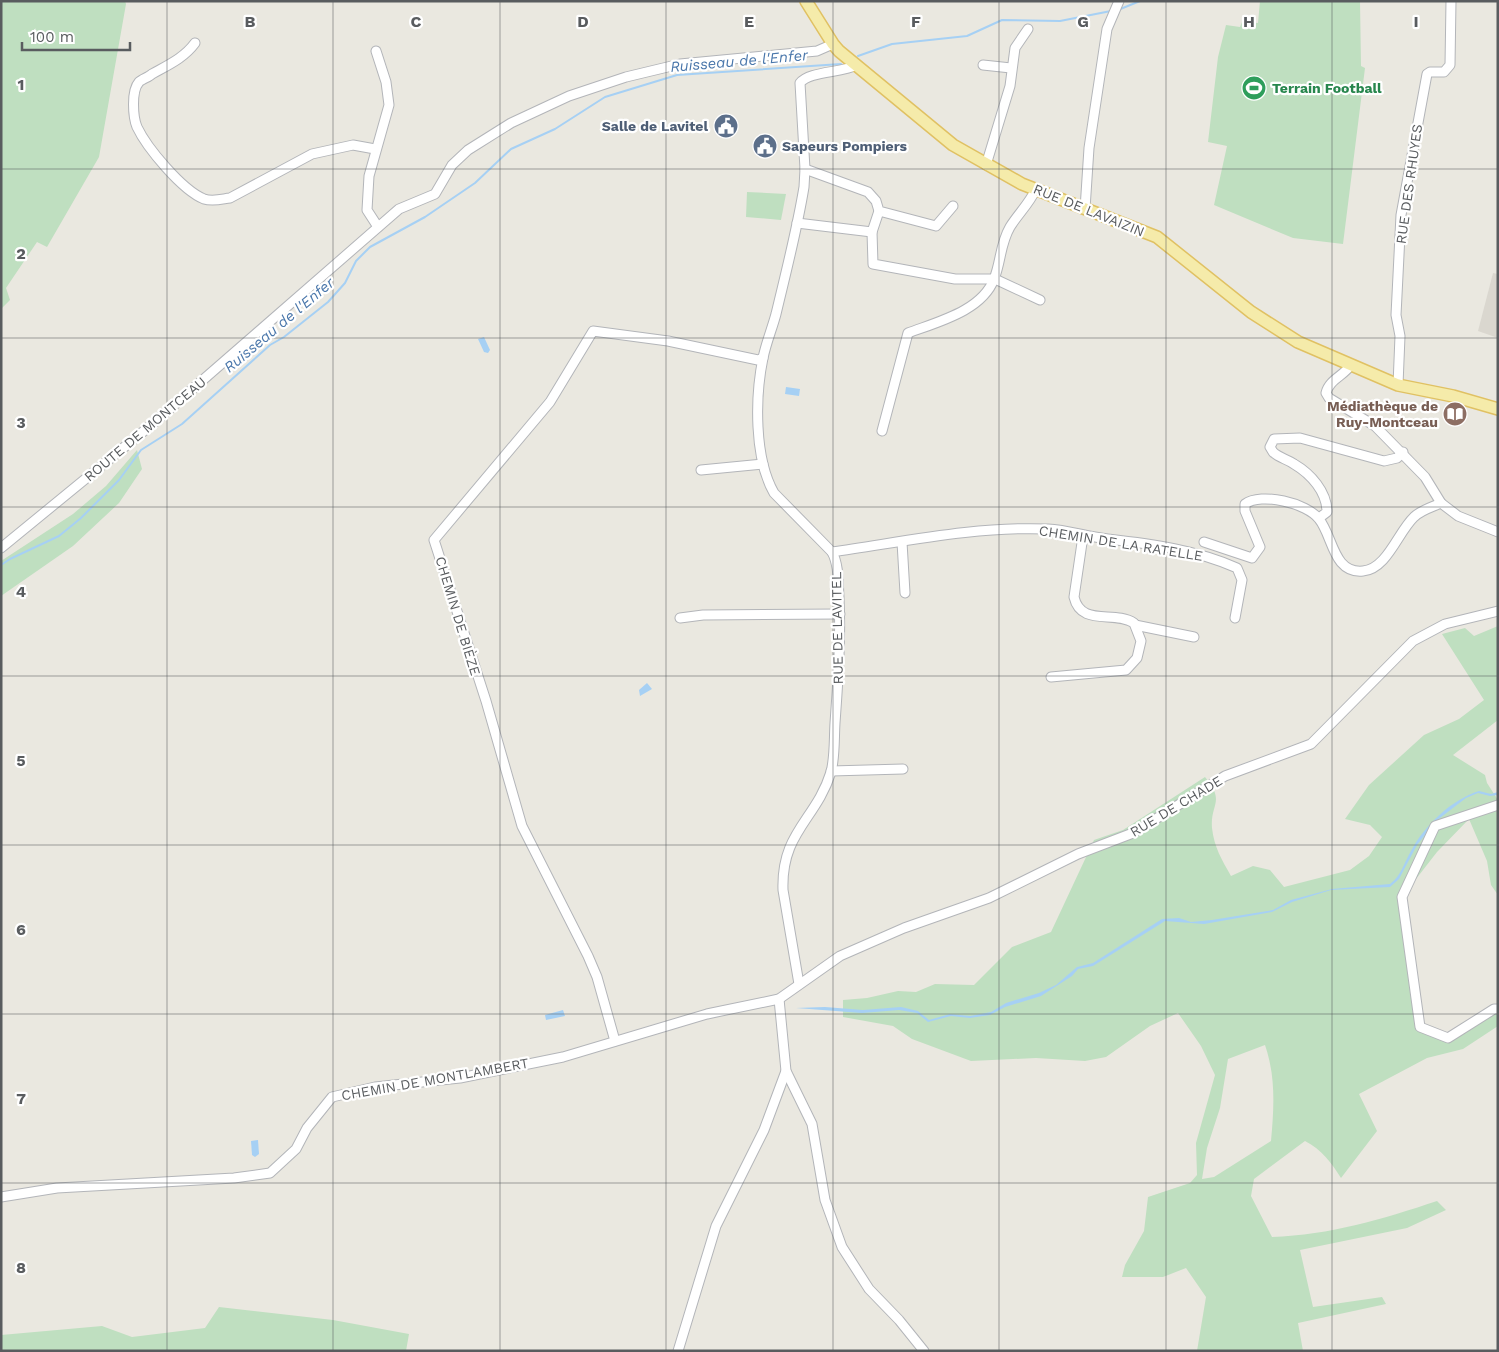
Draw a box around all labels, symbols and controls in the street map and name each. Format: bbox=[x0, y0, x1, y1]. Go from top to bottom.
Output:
text: B bbox=[245, 12, 256, 31]
text: C bbox=[411, 12, 422, 31]
text: D bbox=[577, 12, 589, 31]
text: E bbox=[744, 12, 754, 31]
text: F bbox=[911, 12, 921, 31]
text: G bbox=[1077, 12, 1089, 31]
text: H bbox=[1243, 12, 1255, 31]
text: I bbox=[1413, 12, 1419, 31]
scale bar bbox=[22, 20, 130, 52]
text: 100 m bbox=[30, 28, 74, 46]
water label: Ruisseau de l'Enfer bbox=[669, 46, 810, 76]
text: 1 bbox=[18, 75, 24, 94]
sports icon: Terrain Football bbox=[1241, 75, 1267, 101]
place label: Terrain Football bbox=[1272, 80, 1382, 96]
public building icon: Salle de Lavitel bbox=[713, 113, 739, 139]
place label: Salle de Lavitel bbox=[602, 118, 708, 134]
street label: RUE DES RHUYES bbox=[1393, 123, 1425, 245]
public building icon: Sapeurs Pompiers bbox=[752, 133, 778, 159]
place label: Sapeurs Pompiers bbox=[782, 138, 908, 154]
street label: RUE DE LAVAIZIN bbox=[1031, 180, 1147, 240]
text: 2 bbox=[16, 244, 26, 263]
water label: Ruisseau de l'Enfer bbox=[220, 273, 339, 376]
street label: ROUTE DE MONTCEAU bbox=[81, 373, 209, 485]
place label: Médiathèque de Ruy-Montceau bbox=[1327, 398, 1438, 430]
library icon: Médiathèque de Ruy-Montceau bbox=[1442, 401, 1468, 427]
text: 3 bbox=[16, 413, 26, 432]
street label: CHEMIN DE LA RATELLE bbox=[1038, 522, 1204, 564]
street label: CHEMIN DE BIÈZE bbox=[432, 554, 484, 678]
street label: RUE DE LAVITEL bbox=[828, 572, 846, 684]
text: 4 bbox=[16, 582, 26, 601]
text: 5 bbox=[16, 751, 26, 770]
street label: RUE DE CHADE bbox=[1127, 772, 1225, 840]
text: 6 bbox=[16, 920, 26, 939]
street label: CHEMIN DE MONTLAMBERT bbox=[340, 1055, 530, 1103]
text: 7 bbox=[16, 1089, 26, 1108]
text: 8 bbox=[16, 1258, 26, 1277]

